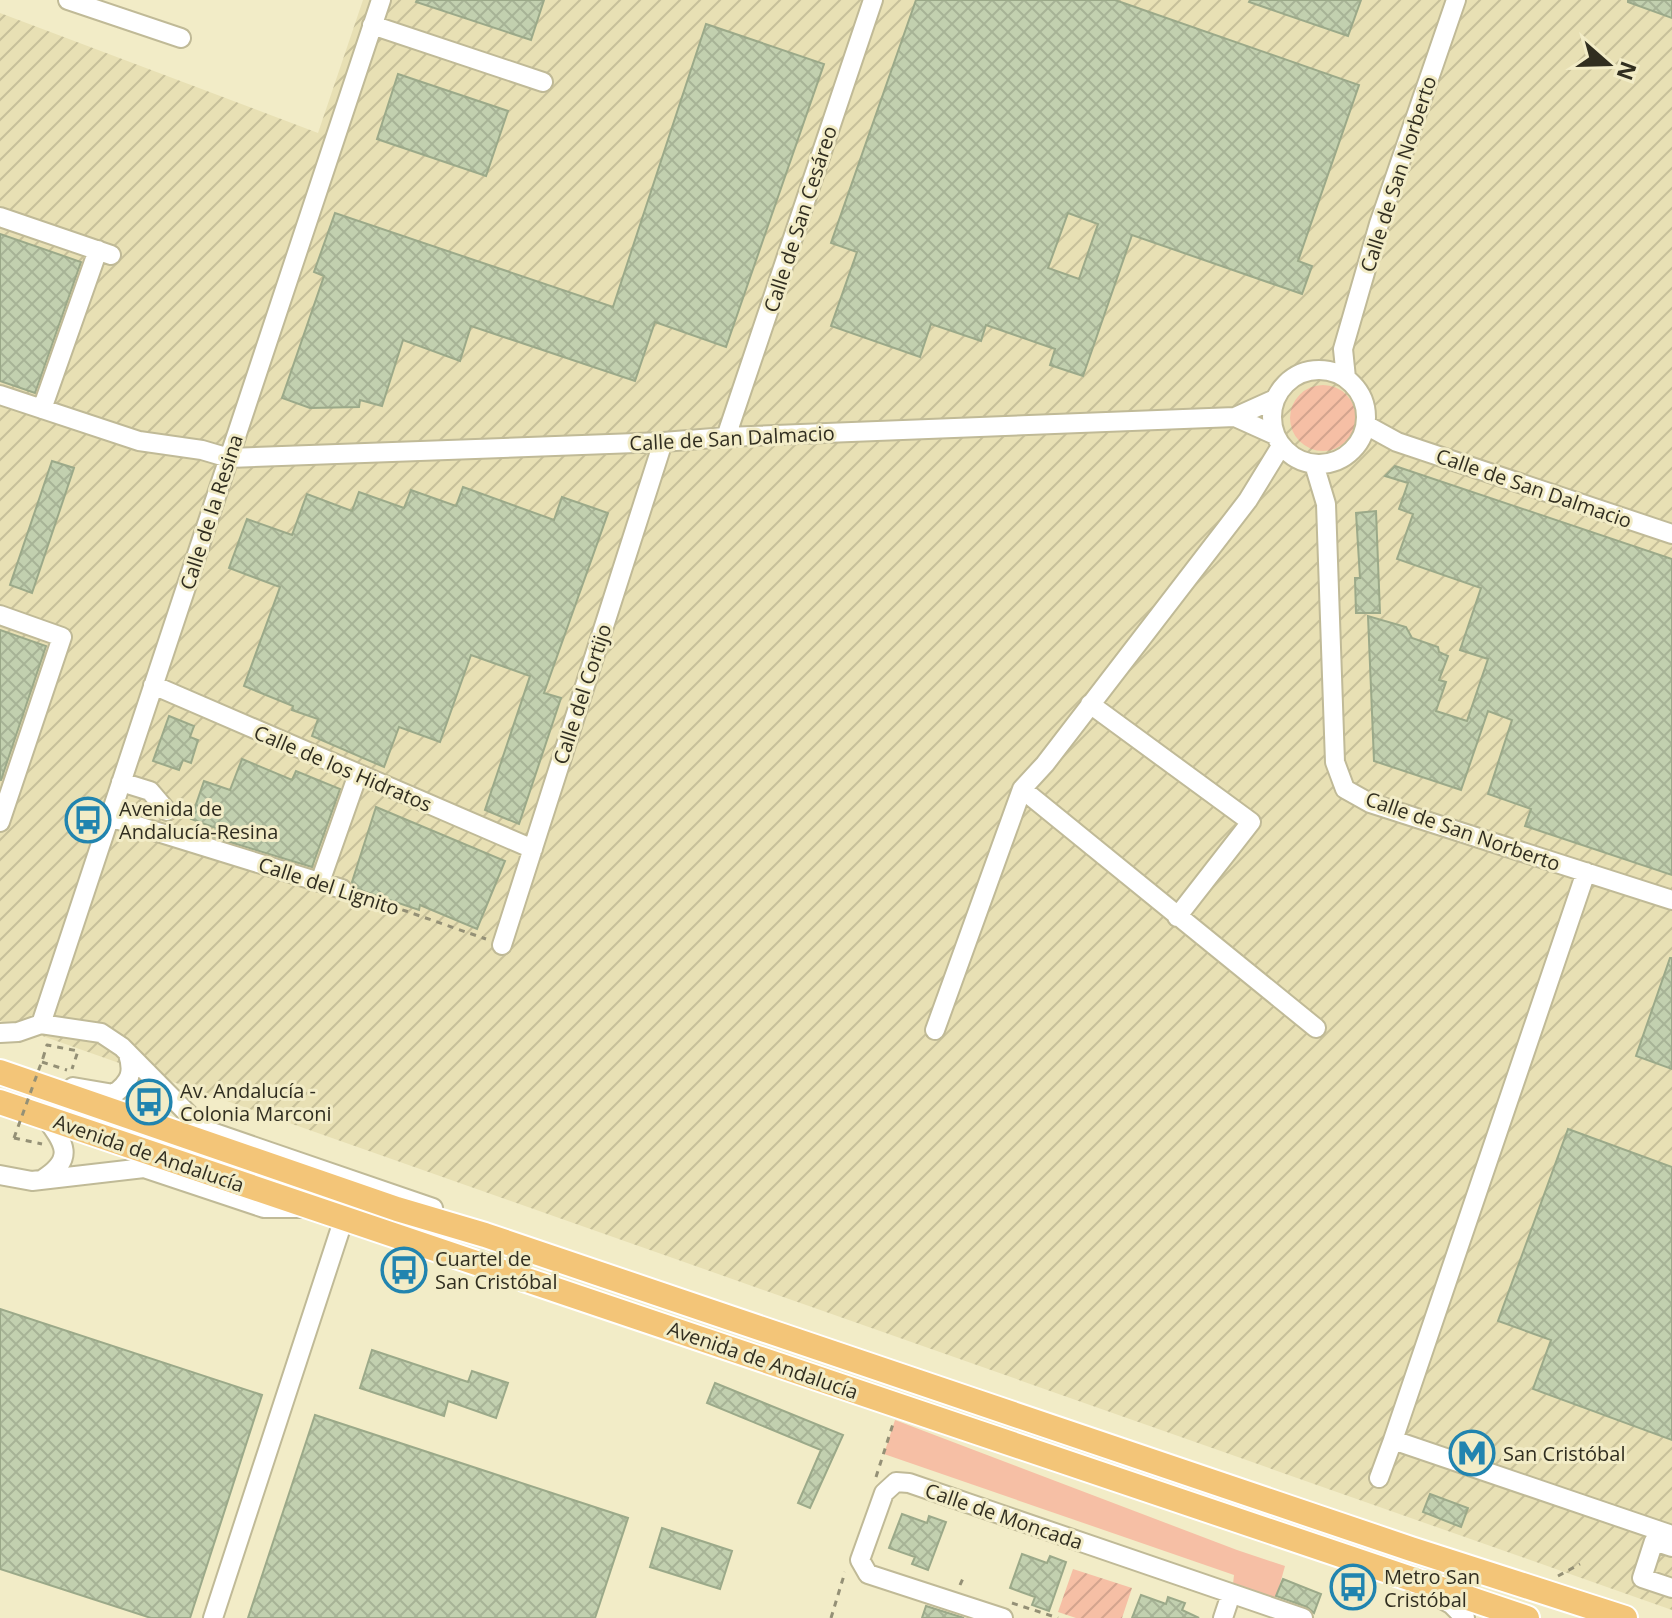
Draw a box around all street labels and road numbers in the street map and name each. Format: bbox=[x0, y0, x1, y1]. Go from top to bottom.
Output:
street label: Calle de San Norberto bbox=[1354, 73, 1442, 275]
street label: Calle de San Cesáreo bbox=[757, 122, 843, 316]
street label: Calle de San Dalmacio bbox=[629, 419, 835, 457]
street label: Calle de la Resina bbox=[173, 431, 249, 593]
street label: Calle de San Dalmacio bbox=[1432, 442, 1636, 534]
street label: Calle del Cortijo bbox=[547, 620, 617, 768]
street label: Calle de los Hidratos bbox=[250, 718, 436, 818]
street label: Calle de San Norberto bbox=[1362, 785, 1564, 877]
street label: Calle del Lignito bbox=[255, 850, 403, 922]
street label: Avenida de Andalucía bbox=[50, 1108, 248, 1198]
street label: Avenida de Andalucía bbox=[664, 1315, 862, 1405]
street label: Calle de Moncada bbox=[921, 1476, 1087, 1556]

